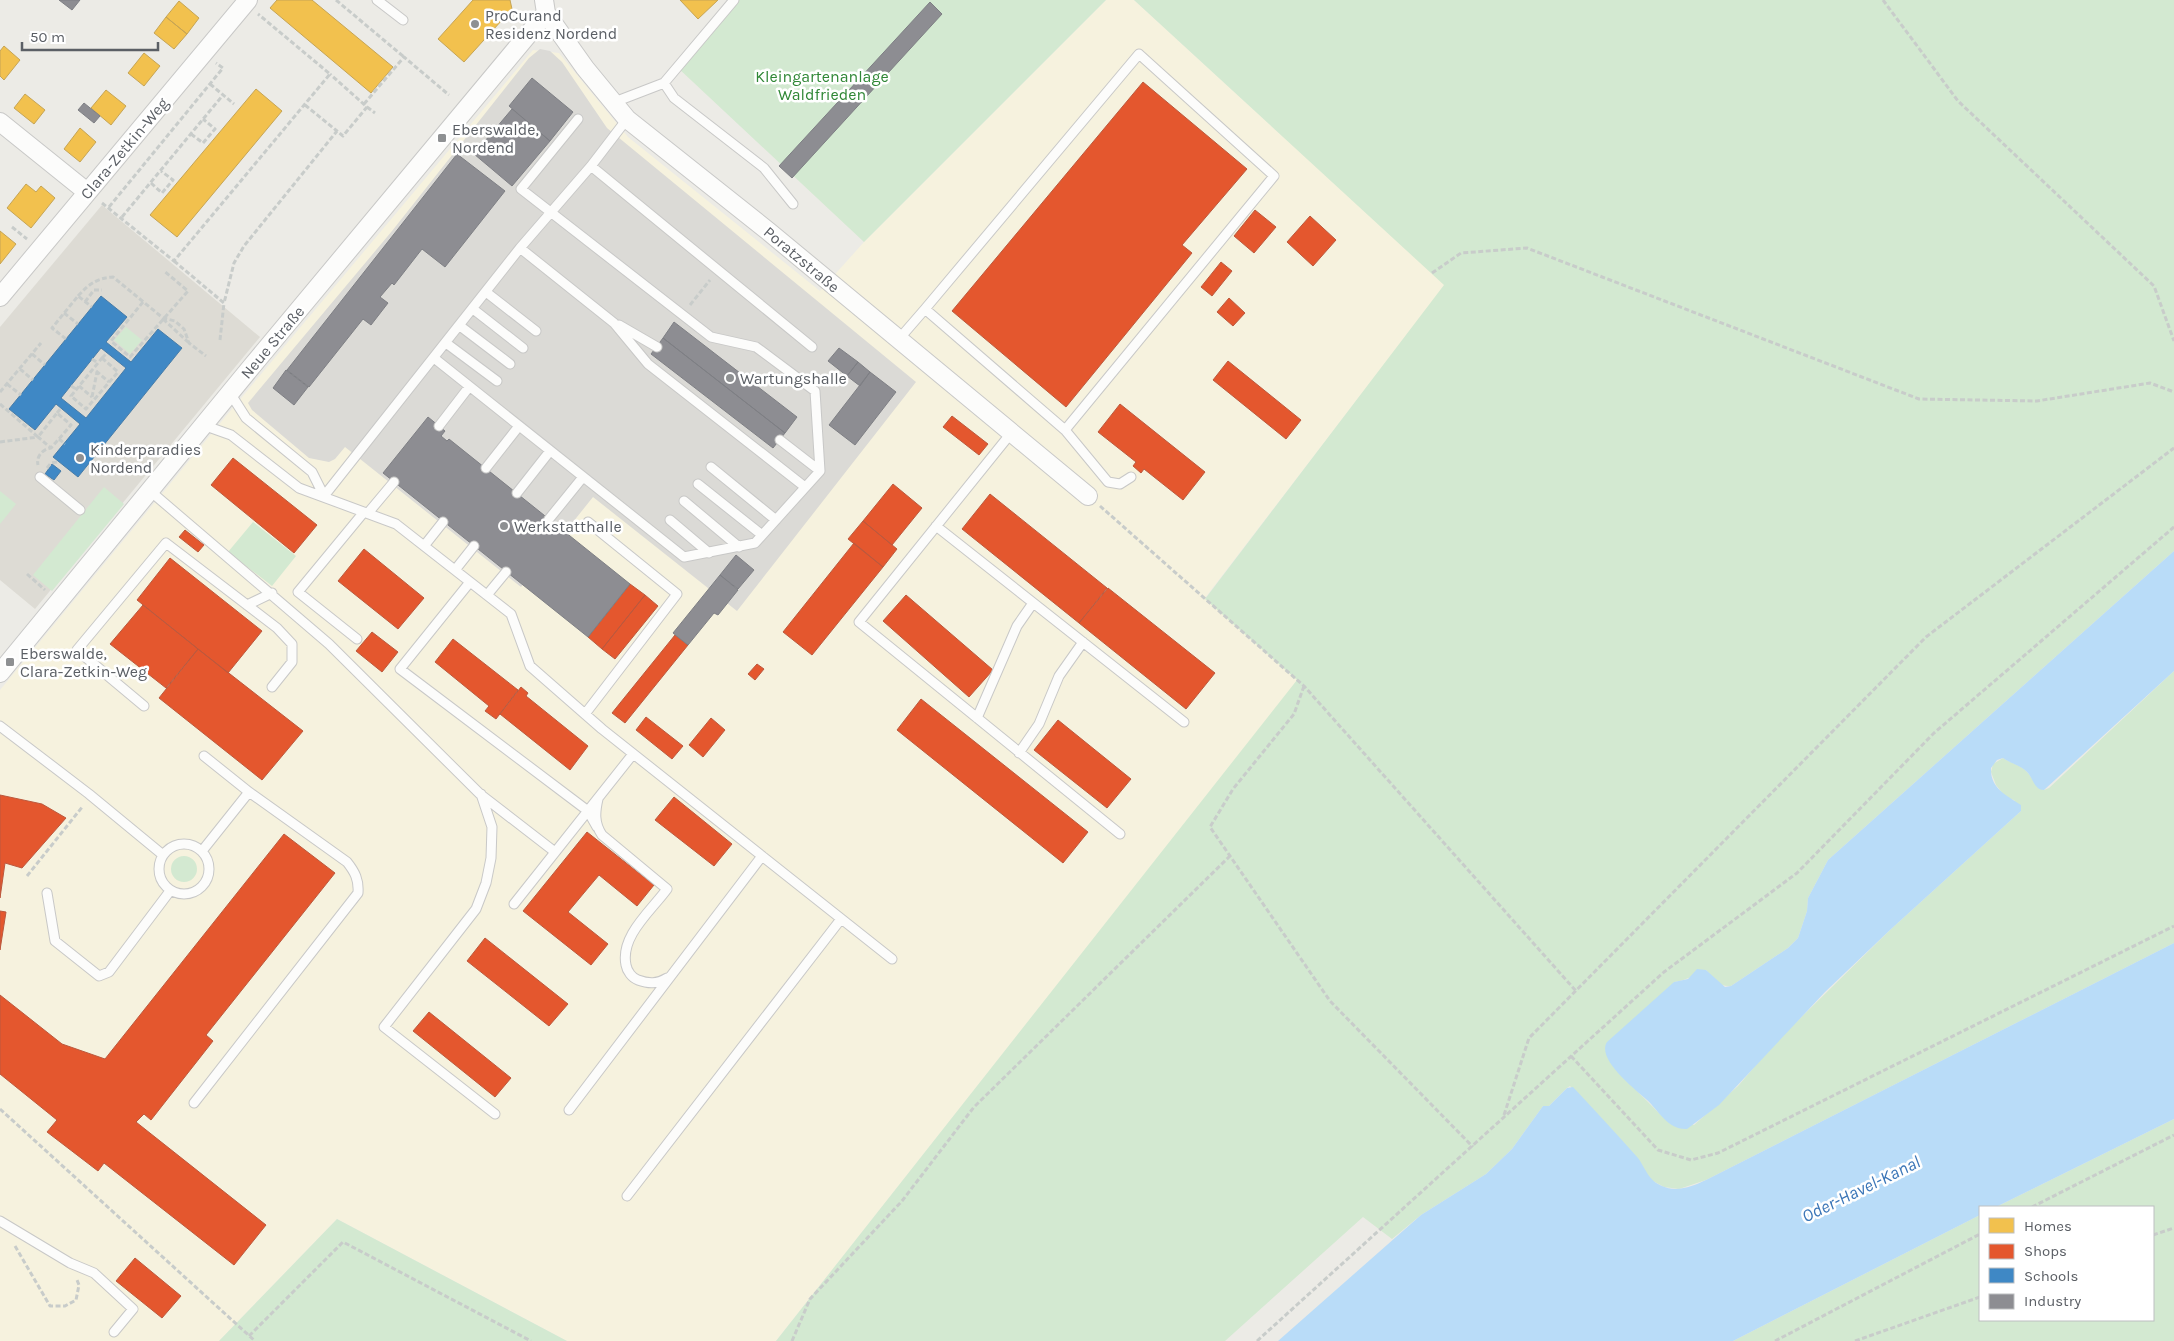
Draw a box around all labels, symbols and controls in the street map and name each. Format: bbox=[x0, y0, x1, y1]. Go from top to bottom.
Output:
place label: ProCurand Residenz Nordend bbox=[485, 6, 617, 43]
marker: ProCurand Residenz Nordend bbox=[469, 18, 481, 30]
scale bar bbox=[22, 20, 159, 52]
text: 50 m bbox=[30, 28, 65, 46]
park label: Kleingartenanlage Waldfrieden bbox=[755, 67, 889, 104]
street label: Clara-Zetkin-Weg bbox=[76, 94, 172, 203]
place label: Eberswalde, Nordend bbox=[452, 120, 539, 157]
marker: Eberswalde, Nordend bbox=[436, 132, 448, 144]
street label: Poratzstraße bbox=[760, 222, 843, 297]
street label: Neue Straße bbox=[236, 302, 308, 383]
place label: Wartungshalle bbox=[740, 369, 847, 388]
marker: Wartungshalle bbox=[724, 372, 736, 384]
place label: Kinderparadies Nordend bbox=[90, 440, 201, 477]
marker: Kinderparadies Nordend bbox=[74, 452, 86, 464]
place label: Werkstatthalle bbox=[514, 517, 622, 536]
marker: Werkstatthalle bbox=[498, 520, 510, 532]
place label: Eberswalde, Clara-Zetkin-Weg bbox=[20, 644, 147, 681]
marker: Eberswalde, Clara-Zetkin-Weg bbox=[4, 656, 16, 668]
water label: Oder-Havel-Kanal bbox=[1798, 1151, 1924, 1227]
legend bbox=[1979, 1206, 2154, 1321]
text: Homes bbox=[2024, 1217, 2072, 1235]
text: Shops bbox=[2024, 1242, 2067, 1260]
text: Schools bbox=[2024, 1267, 2078, 1285]
text: Industry bbox=[2024, 1292, 2081, 1310]

